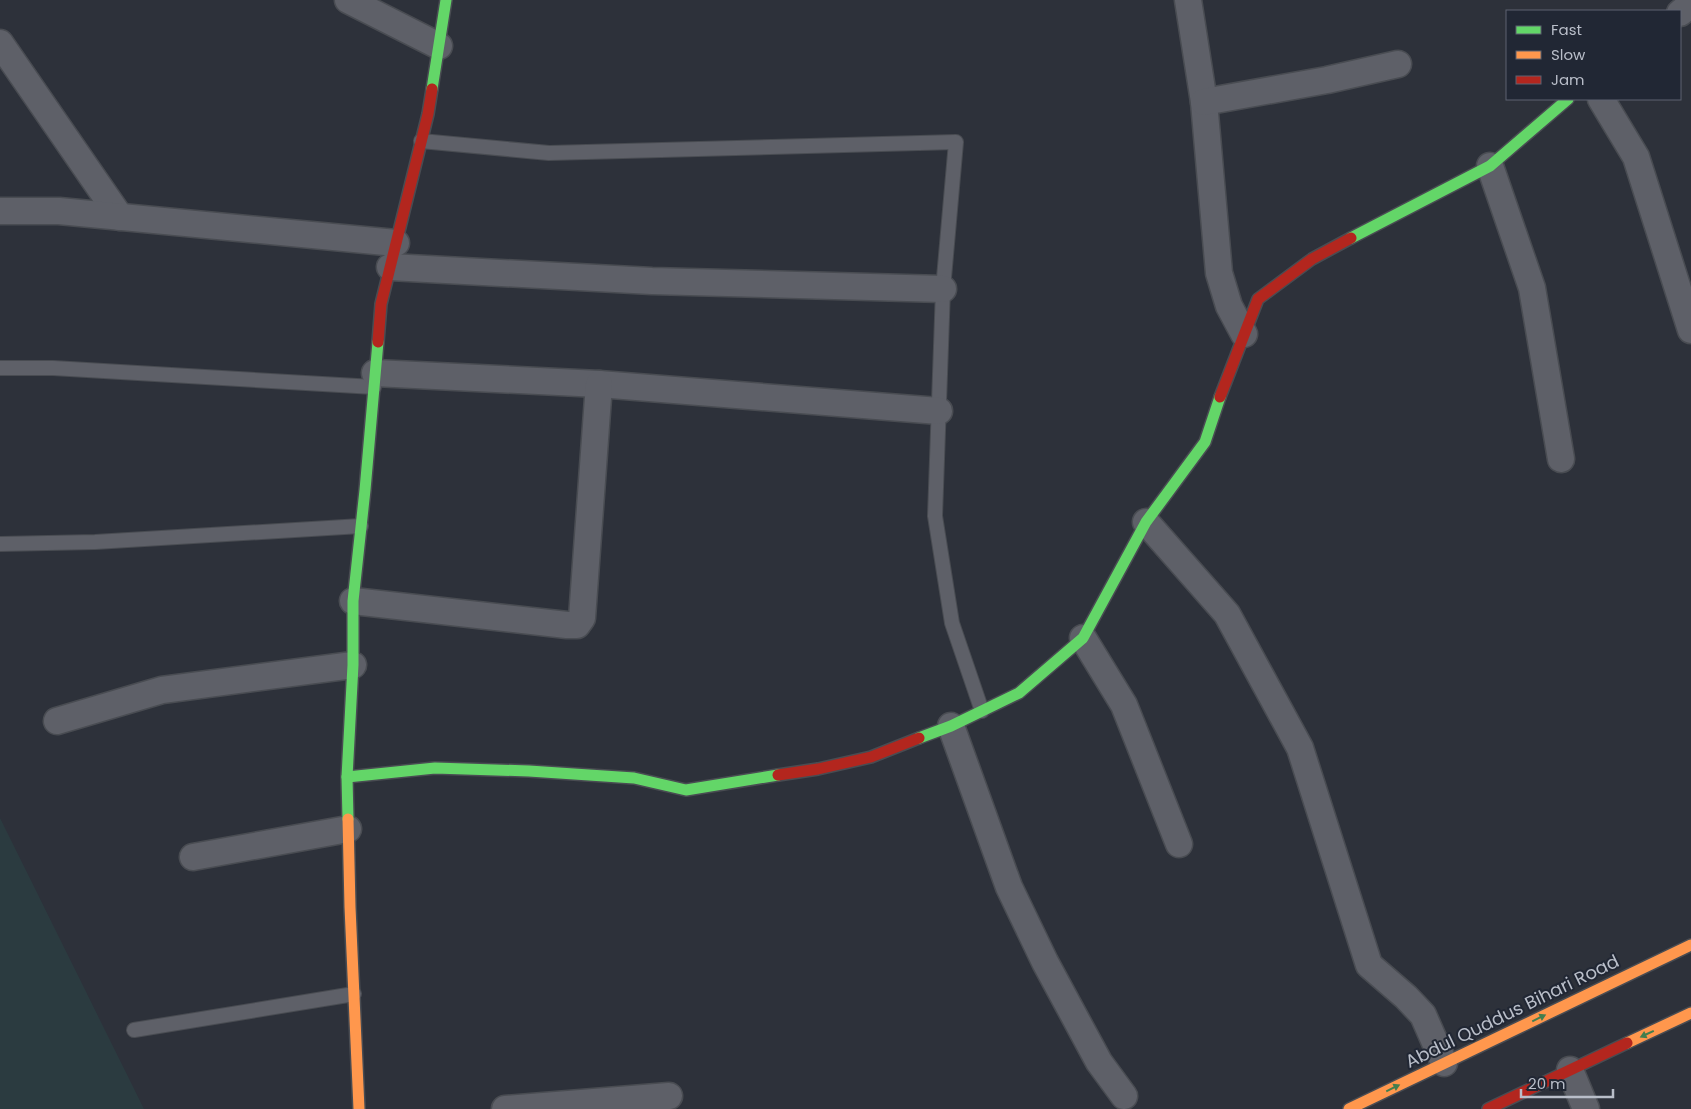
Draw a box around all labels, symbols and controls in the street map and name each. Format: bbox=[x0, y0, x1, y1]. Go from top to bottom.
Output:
legend bbox=[1506, 10, 1681, 100]
text: Fast bbox=[1551, 19, 1582, 40]
text: Slow bbox=[1551, 44, 1586, 65]
text: Jam bbox=[1551, 69, 1585, 90]
street label: Abdul Quddus Bihari Road bbox=[1401, 948, 1623, 1074]
one-way arrow bbox=[1532, 1013, 1546, 1021]
one-way arrow bbox=[1640, 1030, 1654, 1038]
scale bar bbox=[1521, 1066, 1614, 1098]
text: 20 m bbox=[1528, 1073, 1566, 1094]
one-way arrow bbox=[1386, 1084, 1400, 1092]

